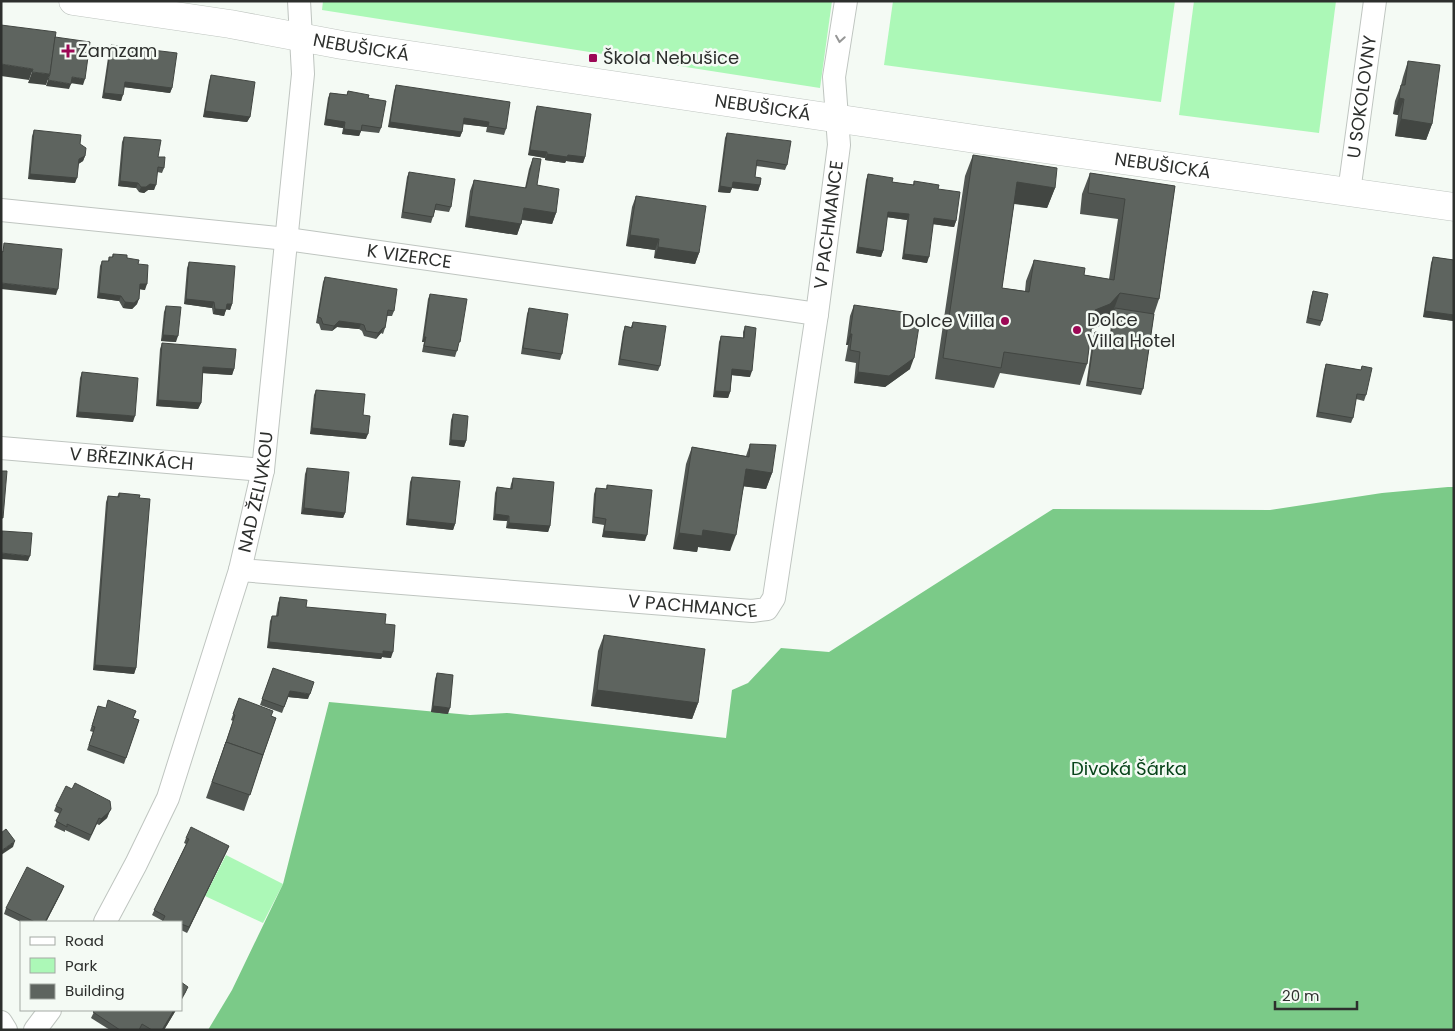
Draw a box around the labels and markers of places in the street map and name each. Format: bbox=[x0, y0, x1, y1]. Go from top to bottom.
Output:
place label: Zamzam bbox=[78, 38, 157, 63]
marker: Zamzam bbox=[62, 45, 74, 57]
place label: Škola Nebušice bbox=[603, 45, 739, 70]
marker: Škola Nebušice bbox=[587, 52, 599, 64]
place label: Dolce Villa Hotel bbox=[1087, 307, 1176, 353]
place label: Dolce Villa bbox=[902, 308, 995, 333]
marker: Dolce Villa bbox=[999, 315, 1011, 327]
marker: Dolce Villa Hotel bbox=[1071, 324, 1083, 336]

